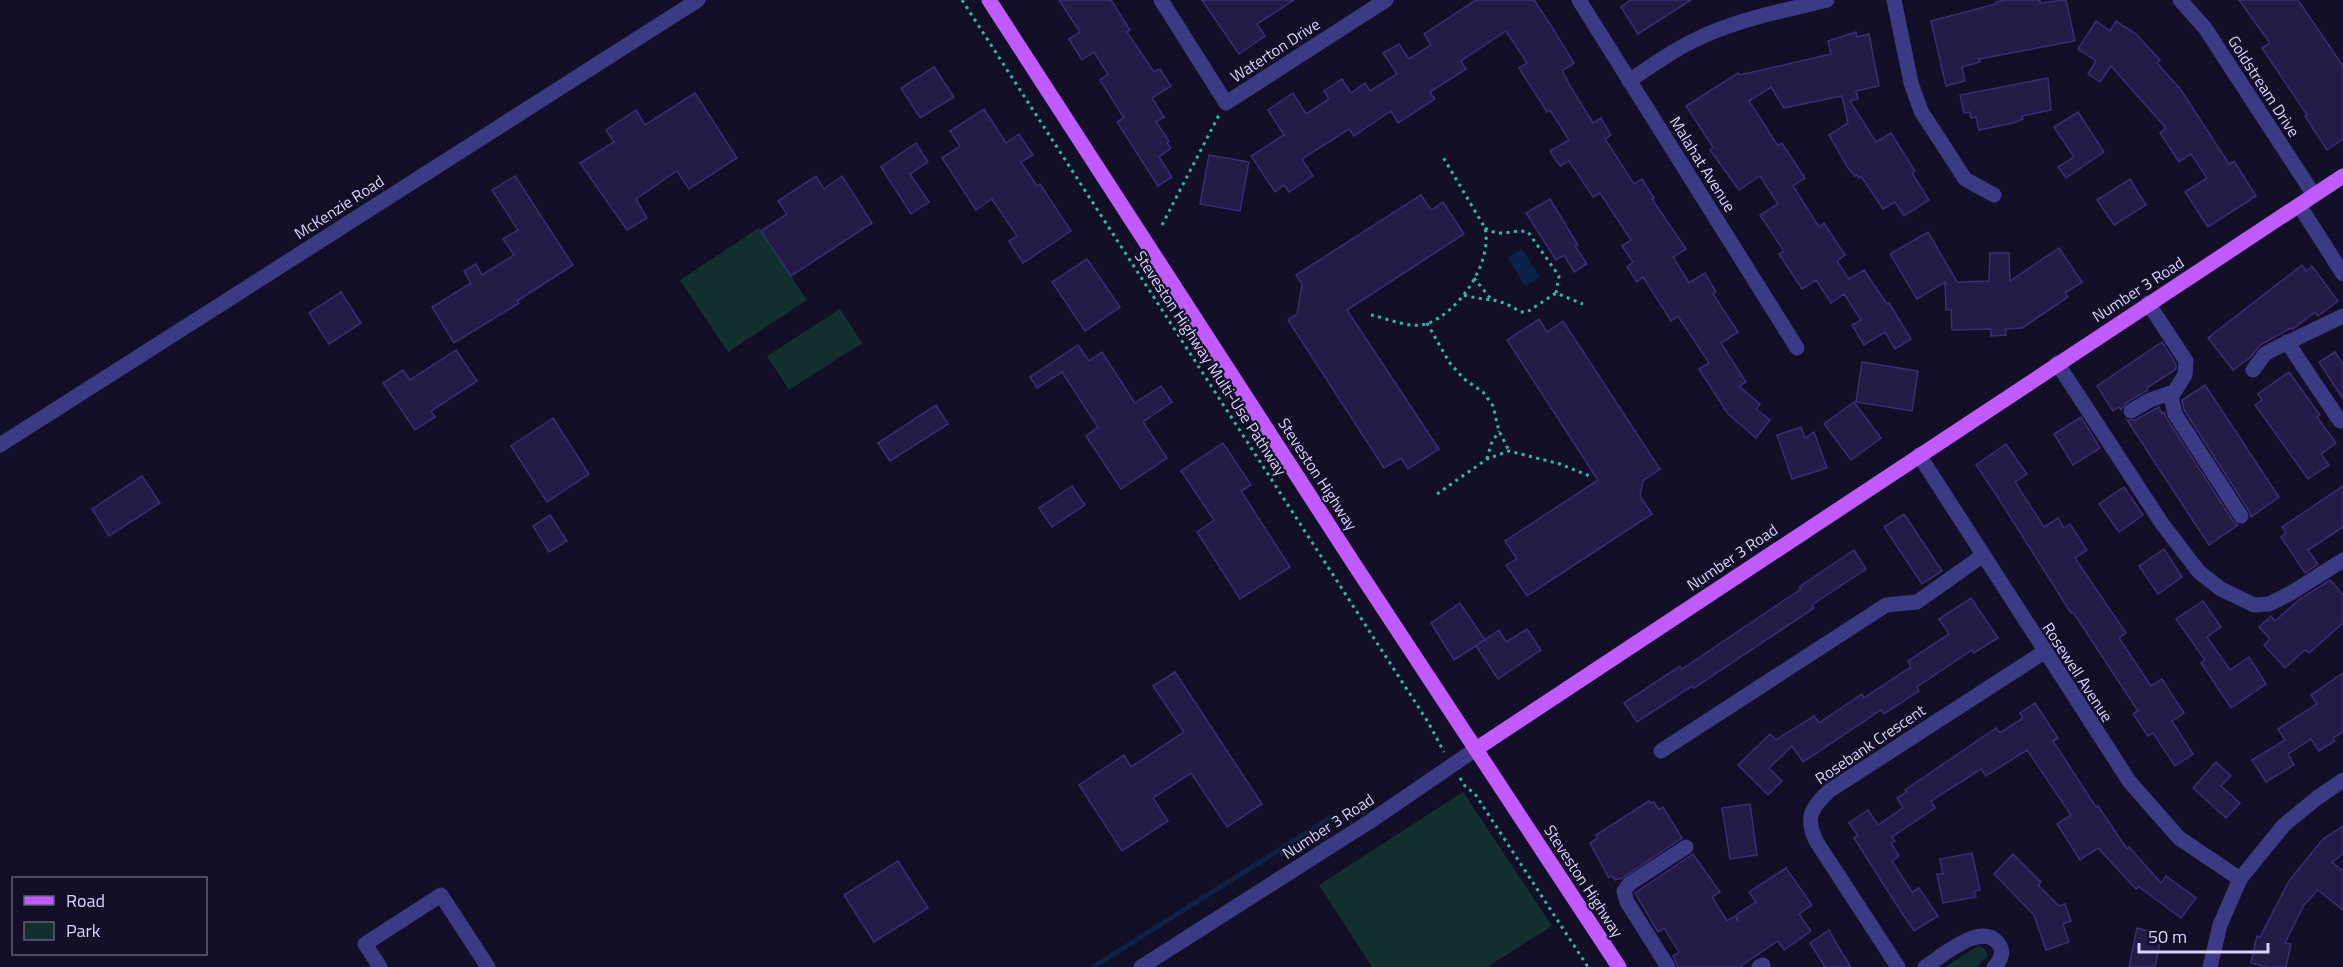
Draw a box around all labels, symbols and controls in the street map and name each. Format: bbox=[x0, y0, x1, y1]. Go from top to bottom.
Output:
street label: Waterton Drive bbox=[1226, 12, 1324, 88]
street label: Goldstream Drive bbox=[2222, 30, 2306, 142]
street label: Malahat Avenue bbox=[1664, 111, 1742, 217]
street label: McKenzie Road bbox=[289, 169, 389, 245]
street label: Steveston Highway Multi-Use Pathway bbox=[1129, 246, 1293, 480]
street label: Number 3 Road bbox=[2087, 250, 2189, 328]
street label: Steveston Highway bbox=[1272, 413, 1364, 535]
street label: Number 3 Road bbox=[1682, 518, 1782, 596]
street label: Rosewell Avenue bbox=[2037, 617, 2119, 727]
street label: Rosebank Crescent bbox=[1810, 698, 1930, 790]
street label: Number 3 Road bbox=[1277, 787, 1379, 865]
street label: Steveston Highway bbox=[1538, 820, 1630, 942]
legend bbox=[12, 877, 207, 955]
text: Road bbox=[66, 887, 105, 914]
scale bar bbox=[2139, 916, 2268, 954]
text: Park bbox=[66, 917, 101, 944]
text: 50 m bbox=[2148, 923, 2187, 950]

